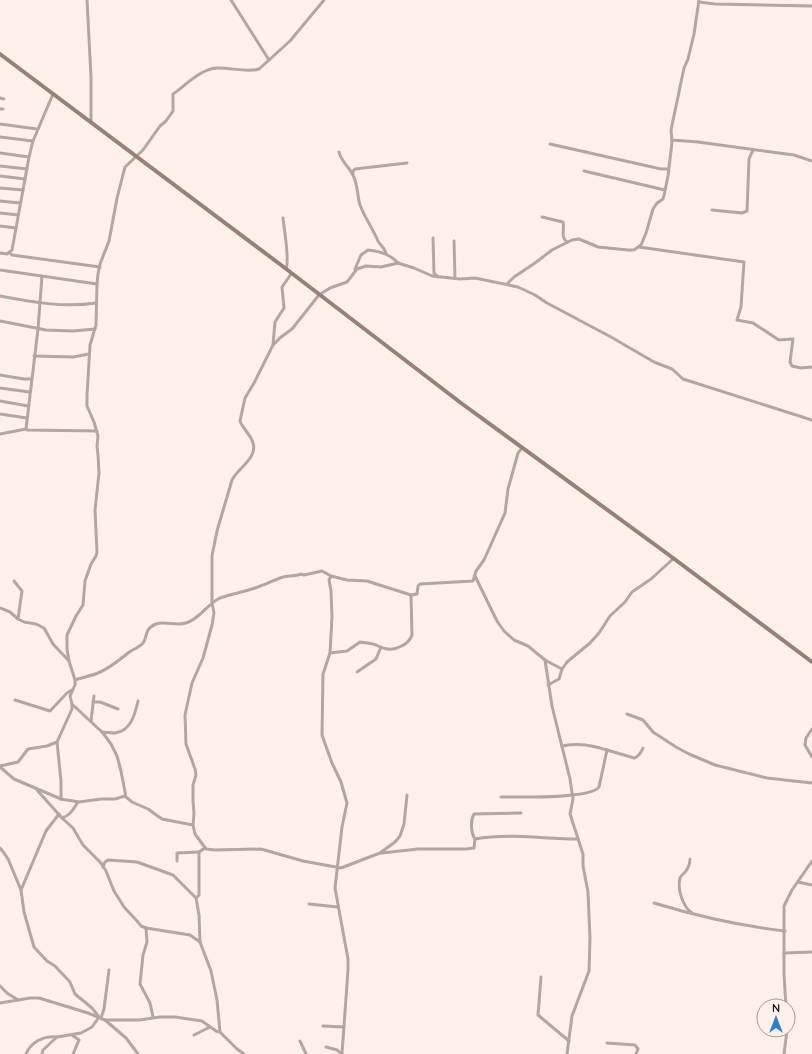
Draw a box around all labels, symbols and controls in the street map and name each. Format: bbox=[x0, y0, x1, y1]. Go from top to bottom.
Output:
north arrow bbox=[756, 998, 796, 1038]
text: N bbox=[772, 1001, 780, 1015]

